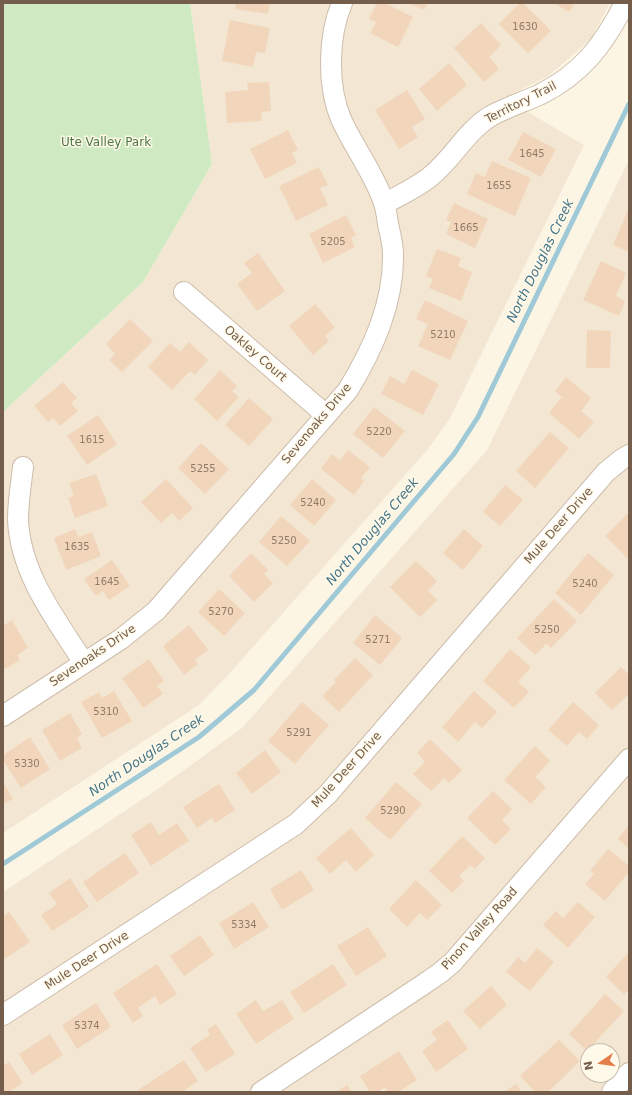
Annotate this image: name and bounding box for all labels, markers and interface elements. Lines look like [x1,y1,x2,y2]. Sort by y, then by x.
house number: 1630 [512,21,538,33]
street label: Territory Trail [483,79,559,127]
park label: Ute Valley Park [61,136,151,150]
house number: 1645 [519,148,545,160]
house number: 1655 [486,180,512,192]
water label: North Douglas Creek [504,197,578,325]
house number: 1665 [453,222,479,234]
house number: 5205 [320,236,346,248]
street label: Oakley Court [221,323,289,385]
house number: 5210 [430,329,456,341]
street label: Sevenoaks Drive [279,381,355,467]
house number: 5220 [366,426,392,438]
house number: 1615 [79,434,105,446]
house number: 5255 [190,463,216,475]
water label: North Douglas Creek [324,475,422,589]
street label: Mule Deer Drive [522,485,596,567]
house number: 5240 [300,497,326,509]
house number: 5250 [271,535,297,547]
house number: 1635 [64,541,90,553]
house number: 1645 [94,576,120,588]
house number: 5240 [572,578,598,590]
house number: 5270 [208,606,234,618]
street label: Sevenoaks Drive [47,622,139,690]
house number: 5250 [534,624,560,636]
house number: 5271 [365,634,391,646]
house number: 5310 [93,706,119,718]
water label: North Douglas Creek [87,712,207,800]
house number: 5291 [286,727,312,739]
street label: Mule Deer Drive [309,729,385,811]
house number: 5330 [14,758,40,770]
house number: 5290 [380,805,406,817]
street label: Pinon Valley Road [439,885,521,973]
house number: 5334 [231,919,257,931]
street label: Mule Deer Drive [42,928,132,994]
house number: 5374 [74,1020,100,1032]
north arrow [580,1043,620,1083]
text: N [581,1060,596,1072]

